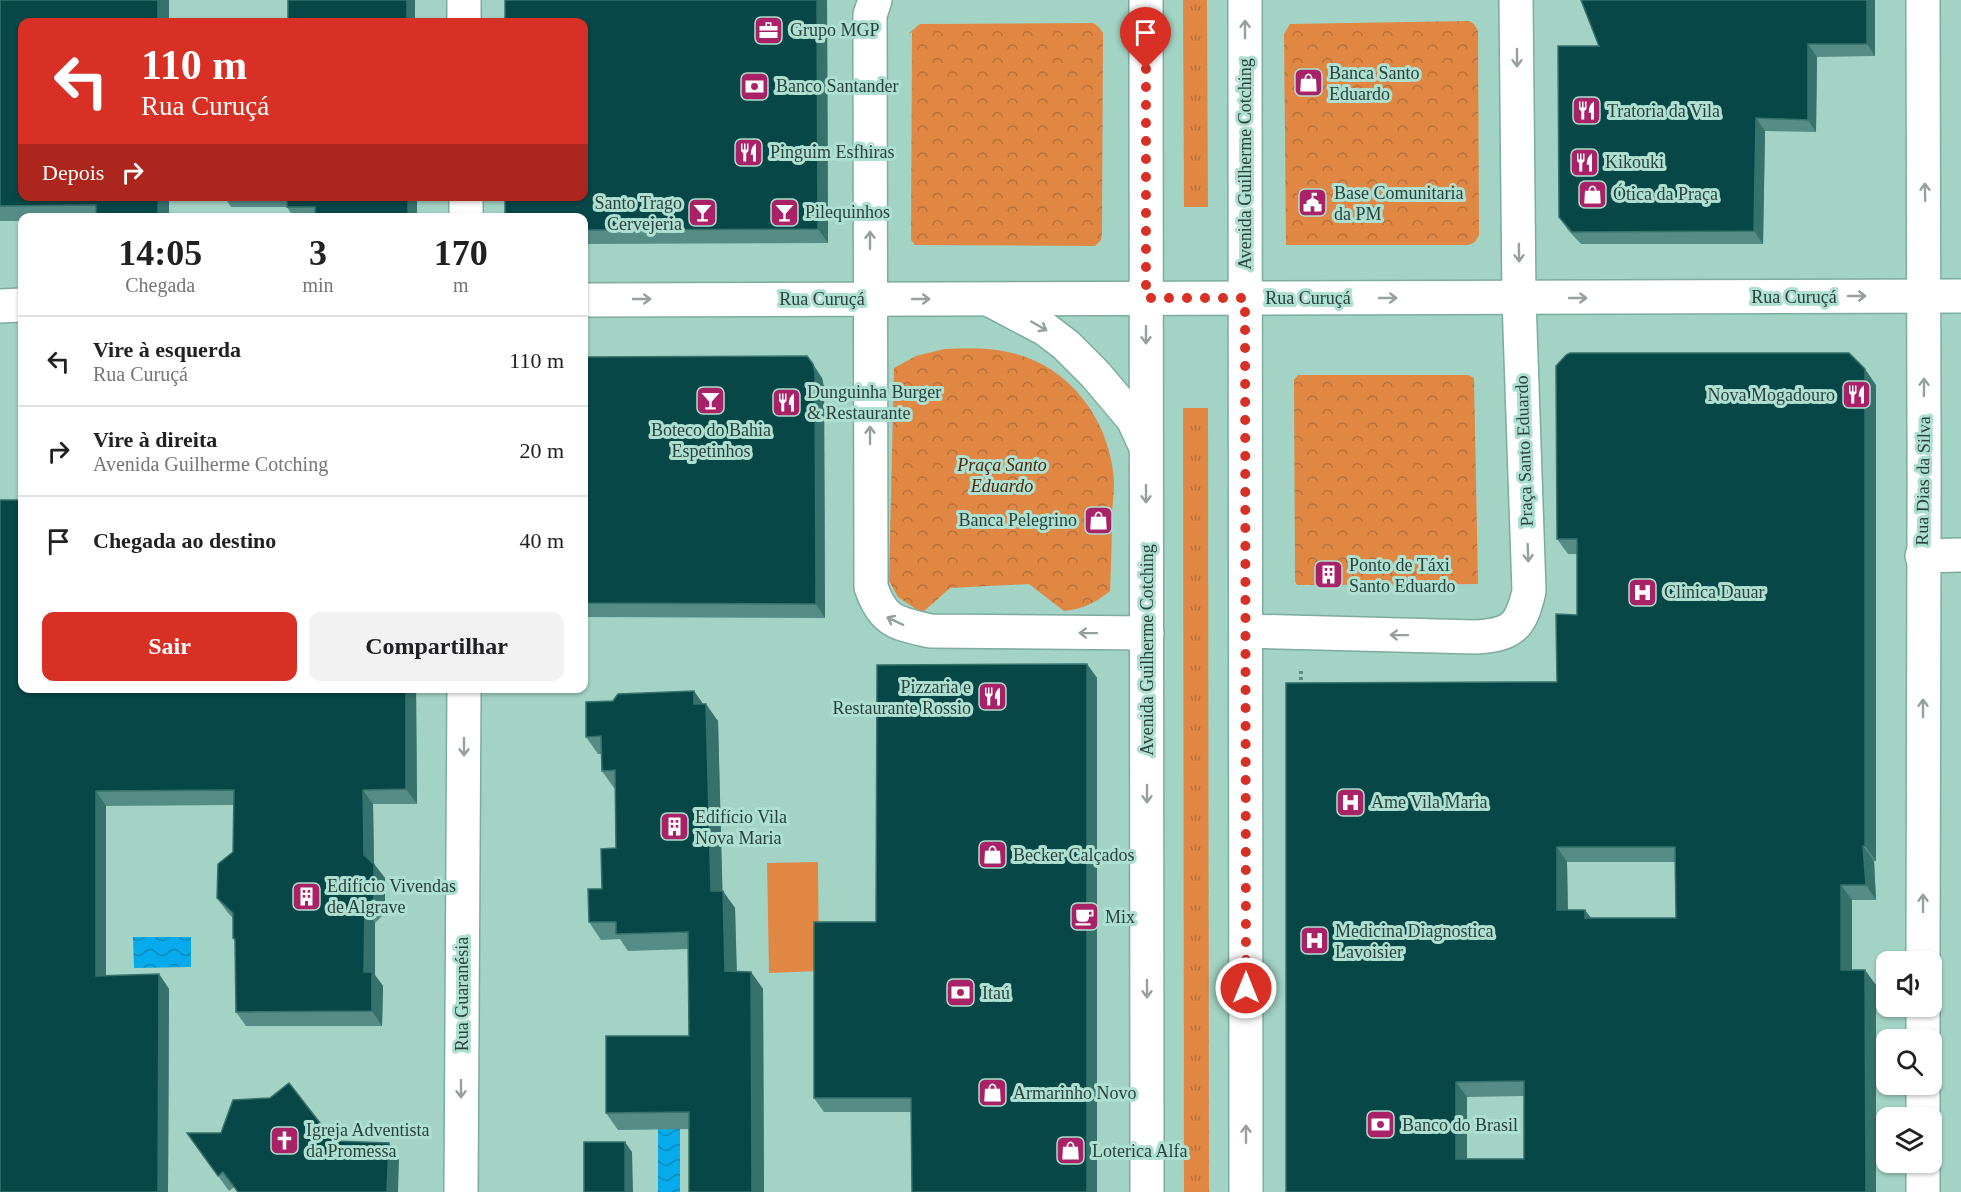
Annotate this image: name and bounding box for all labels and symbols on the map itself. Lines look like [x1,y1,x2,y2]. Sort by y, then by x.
pin [1120,7,1171,69]
office icon: Grupo MGP [753,14,785,46]
place label: Grupo MGP [790,20,880,40]
one-way arrow [1239,20,1251,40]
one-way arrow [1511,48,1523,68]
street label: Avenida Guilherme Cotching [1235,58,1255,270]
place label: Banca Santo Eduardo [1329,63,1419,104]
shop icon: Banca Santo Eduardo [1292,67,1324,99]
bank icon: Banco Santander [739,70,771,102]
place label: Banco Santander [776,76,898,96]
restaurant icon: Tratoria da Vila [1570,95,1602,127]
place label: Tratoria da Vila [1607,101,1720,121]
restaurant icon: Pinguim Esfhiras [733,136,765,168]
place label: Pinguim Esfhiras [770,142,895,162]
restaurant icon: Kikouki [1568,146,1600,178]
place label: Kikouki [1605,152,1664,172]
shop icon: Ótica da Praça [1576,178,1608,210]
place label: Base Comunitaria da PM [1334,183,1463,224]
place label: Ótica da Praça [1613,183,1718,204]
one-way arrow [1919,183,1931,203]
public building icon: Base Comunitaria da PM [1297,187,1329,219]
place label: Santo Trago Cervejeria [594,193,682,234]
bar icon: Pilequinhos [768,196,800,228]
bar icon: Santo Trago Cervejeria [687,197,719,229]
place label: Pilequinhos [805,202,890,222]
one-way arrow [864,231,876,251]
one-way arrow [1513,243,1525,263]
street label: Rua Curuçá [1751,287,1837,307]
street label: Rua Curuçá [1265,288,1351,308]
street label: Rua Curuçá [779,289,865,309]
one-way arrow [1846,290,1866,302]
one-way arrow [1377,292,1397,304]
one-way arrow [1567,292,1587,304]
one-way arrow [631,293,651,305]
one-way arrow [910,293,930,305]
one-way arrow [1030,321,1047,333]
one-way arrow [1140,324,1152,344]
street label: Praça Santo Eduardo [1511,375,1537,527]
one-way arrow [1918,378,1930,398]
restaurant icon: Nova Mogadouro [1840,379,1872,411]
place label: Dunguinha Burger & Restaurante [807,382,941,423]
bar icon: Boteco do Bahia Espetinhos [695,385,727,417]
place label: Nova Mogadouro [1708,385,1835,405]
restaurant icon: Dunguinha Burger & Restaurante [770,386,802,418]
street label: Rua Dias da Silva [1912,416,1934,546]
place label: Boteco do Bahia Espetinhos [651,420,771,461]
one-way arrow [864,426,876,446]
park label: Praça Santo Eduardo [956,455,1047,496]
one-way arrow [1140,483,1152,503]
shop icon: Banca Pelegrino [1082,504,1114,536]
place label: Banca Pelegrino [959,510,1077,530]
one-way arrow [1522,543,1533,563]
street label: Avenida Guilherme Cotching [1137,544,1157,756]
place label: Ponto de Táxi Santo Eduardo [1349,555,1455,596]
building icon: Ponto de Táxi Santo Eduardo [1312,559,1344,591]
hospital icon: Clinica Dauar [1627,576,1659,608]
place label: Clinica Dauar [1664,582,1764,602]
one-way arrow [886,614,904,626]
one-way arrow [1079,627,1099,639]
one-way arrow [1389,630,1409,641]
place label: Pizzaria e Restaurante Rossio [833,677,971,718]
restaurant icon: Pizzaria e Restaurante Rossio [976,681,1008,713]
one-way arrow [1917,699,1929,719]
one-way arrow [458,736,469,756]
one-way arrow [1141,783,1153,803]
hospital icon: Ame Vila Maria [1334,786,1366,818]
place label: Ame Vila Maria [1371,792,1488,812]
place label: Edifício Vila Nova Maria [695,807,787,848]
building icon: Edifício Vila Nova Maria [658,811,690,843]
shop icon: Becker Calçados [976,839,1008,871]
place label: Becker Calçados [1013,845,1134,865]
place label: Edifício Vivendas de Algrave [327,876,456,917]
building icon: Edifício Vivendas de Algrave [290,880,322,912]
one-way arrow [1917,894,1929,914]
cafe icon: Mix [1068,901,1100,933]
place label: Mix [1105,907,1135,927]
place label: Medicina Diagnostica Lavoisier [1335,921,1493,962]
hospital icon: Medicina Diagnostica Lavoisier [1298,925,1330,957]
street label: Rua Guaranésia [452,937,472,1051]
position arrow [1214,956,1278,1020]
bank icon: Itaú [945,977,977,1009]
one-way arrow [1141,978,1153,998]
place label: Itaú [982,983,1010,1003]
shop icon: Armarinho Novo [976,1077,1008,1109]
one-way arrow [455,1078,467,1098]
place label: Armarinho Novo [1013,1083,1136,1103]
bank icon: Banco do Brasil [1365,1109,1397,1141]
place label: Banco do Brasil [1402,1115,1518,1135]
place label: Igreja Adventista da Promessa [306,1120,429,1161]
church icon: Igreja Adventista da Promessa [269,1124,301,1156]
one-way arrow [1240,1124,1252,1144]
shop icon: Loterica Alfa [1055,1135,1087,1167]
place label: Loterica Alfa [1092,1141,1187,1161]

